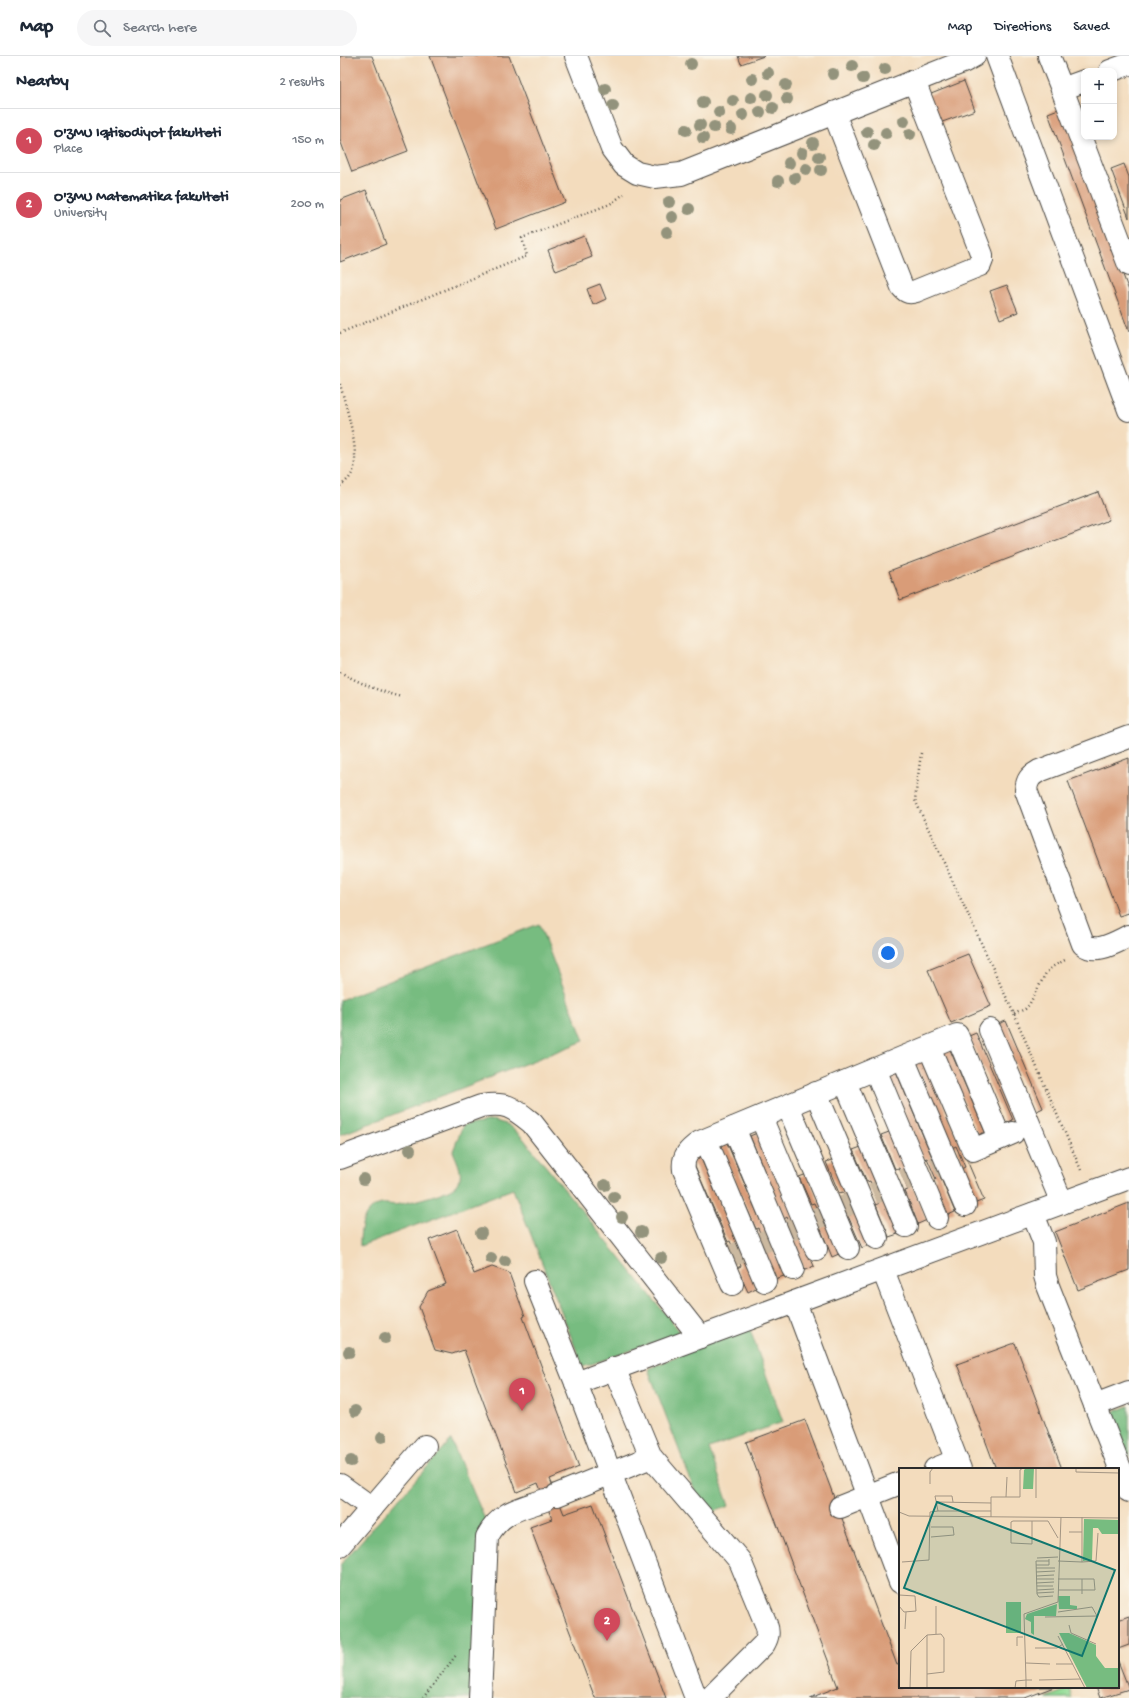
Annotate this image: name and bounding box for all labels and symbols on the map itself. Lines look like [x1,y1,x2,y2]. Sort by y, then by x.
your location [878,943,898,963]
pin: 1 [509,1378,535,1411]
inset map [899,1468,1119,1688]
pin: 2 [594,1608,620,1641]

